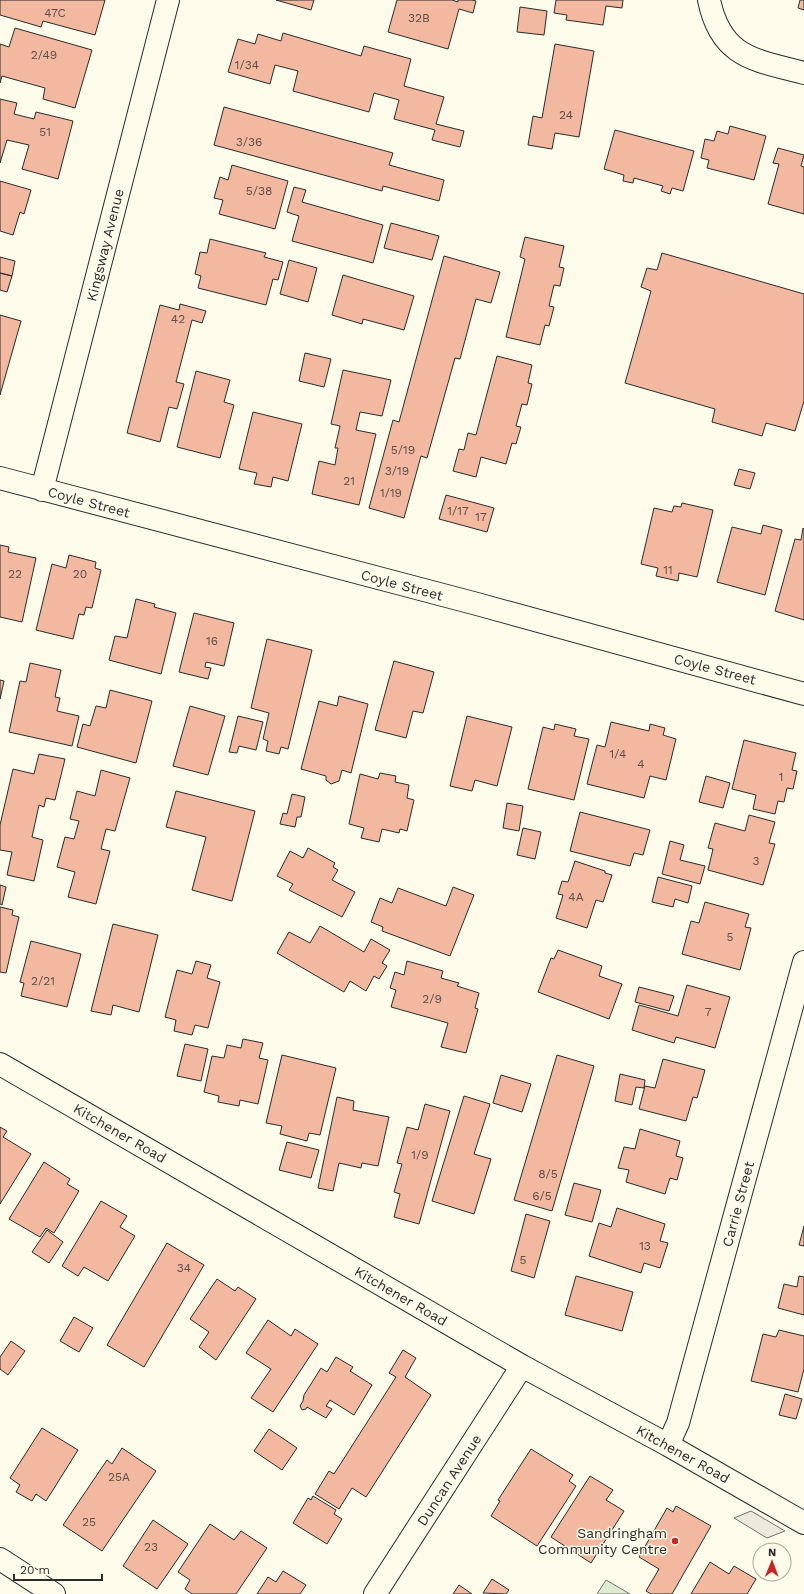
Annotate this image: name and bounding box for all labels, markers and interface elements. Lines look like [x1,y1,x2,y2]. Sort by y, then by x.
house number: 47C [44,6,66,20]
house number: 32B [408,11,430,25]
house number: 2/49 [31,48,57,62]
house number: 1/34 [235,58,259,72]
house number: 24 [559,108,573,122]
house number: 51 [39,125,51,139]
house number: 3/36 [236,135,262,149]
house number: 5/38 [246,184,272,198]
street label: Kingsway Avenue [83,187,127,303]
house number: 42 [171,312,185,326]
house number: 5/19 [391,443,415,457]
house number: 3/19 [385,464,409,478]
house number: 21 [343,474,355,488]
street label: Coyle Street [46,483,132,521]
house number: 1/19 [380,486,402,500]
house number: 1/17 [447,504,469,518]
house number: 17 [475,510,487,524]
house number: 11 [663,563,673,577]
street label: Coyle Street [359,566,445,604]
house number: 22 [8,567,22,581]
house number: 20 [73,567,87,581]
house number: 16 [206,634,218,648]
street label: Coyle Street [672,650,758,688]
house number: 1/4 [610,747,626,761]
house number: 4 [637,757,645,771]
house number: 1 [779,770,783,784]
house number: 3 [753,854,760,868]
house number: 4A [568,890,584,904]
house number: 5 [727,930,734,944]
house number: 2/21 [31,974,55,988]
house number: 2/9 [422,992,442,1006]
house number: 7 [705,1005,712,1019]
street label: Kitchener Road [71,1100,169,1166]
house number: 1/9 [411,1148,429,1162]
street label: Carrie Street [719,1159,757,1248]
house number: 8/5 [538,1167,558,1181]
house number: 6/5 [532,1189,552,1203]
house number: 13 [639,1239,651,1253]
house number: 5 [520,1253,527,1267]
house number: 34 [177,1261,191,1275]
street label: Kitchener Road [352,1263,450,1329]
street label: Kitchener Road [633,1422,733,1486]
street label: Duncan Avenue [414,1431,484,1529]
house number: 25A [108,1470,130,1484]
house number: 25 [82,1515,96,1529]
place label: Sandringham Community Centre [538,1525,667,1557]
marker: Sandringham Community Centre [670,1536,680,1546]
house number: 23 [144,1540,158,1554]
north arrow [752,1542,792,1582]
text: N [768,1546,776,1559]
scale bar [14,1556,102,1582]
text: 20 m [20,1563,50,1577]

